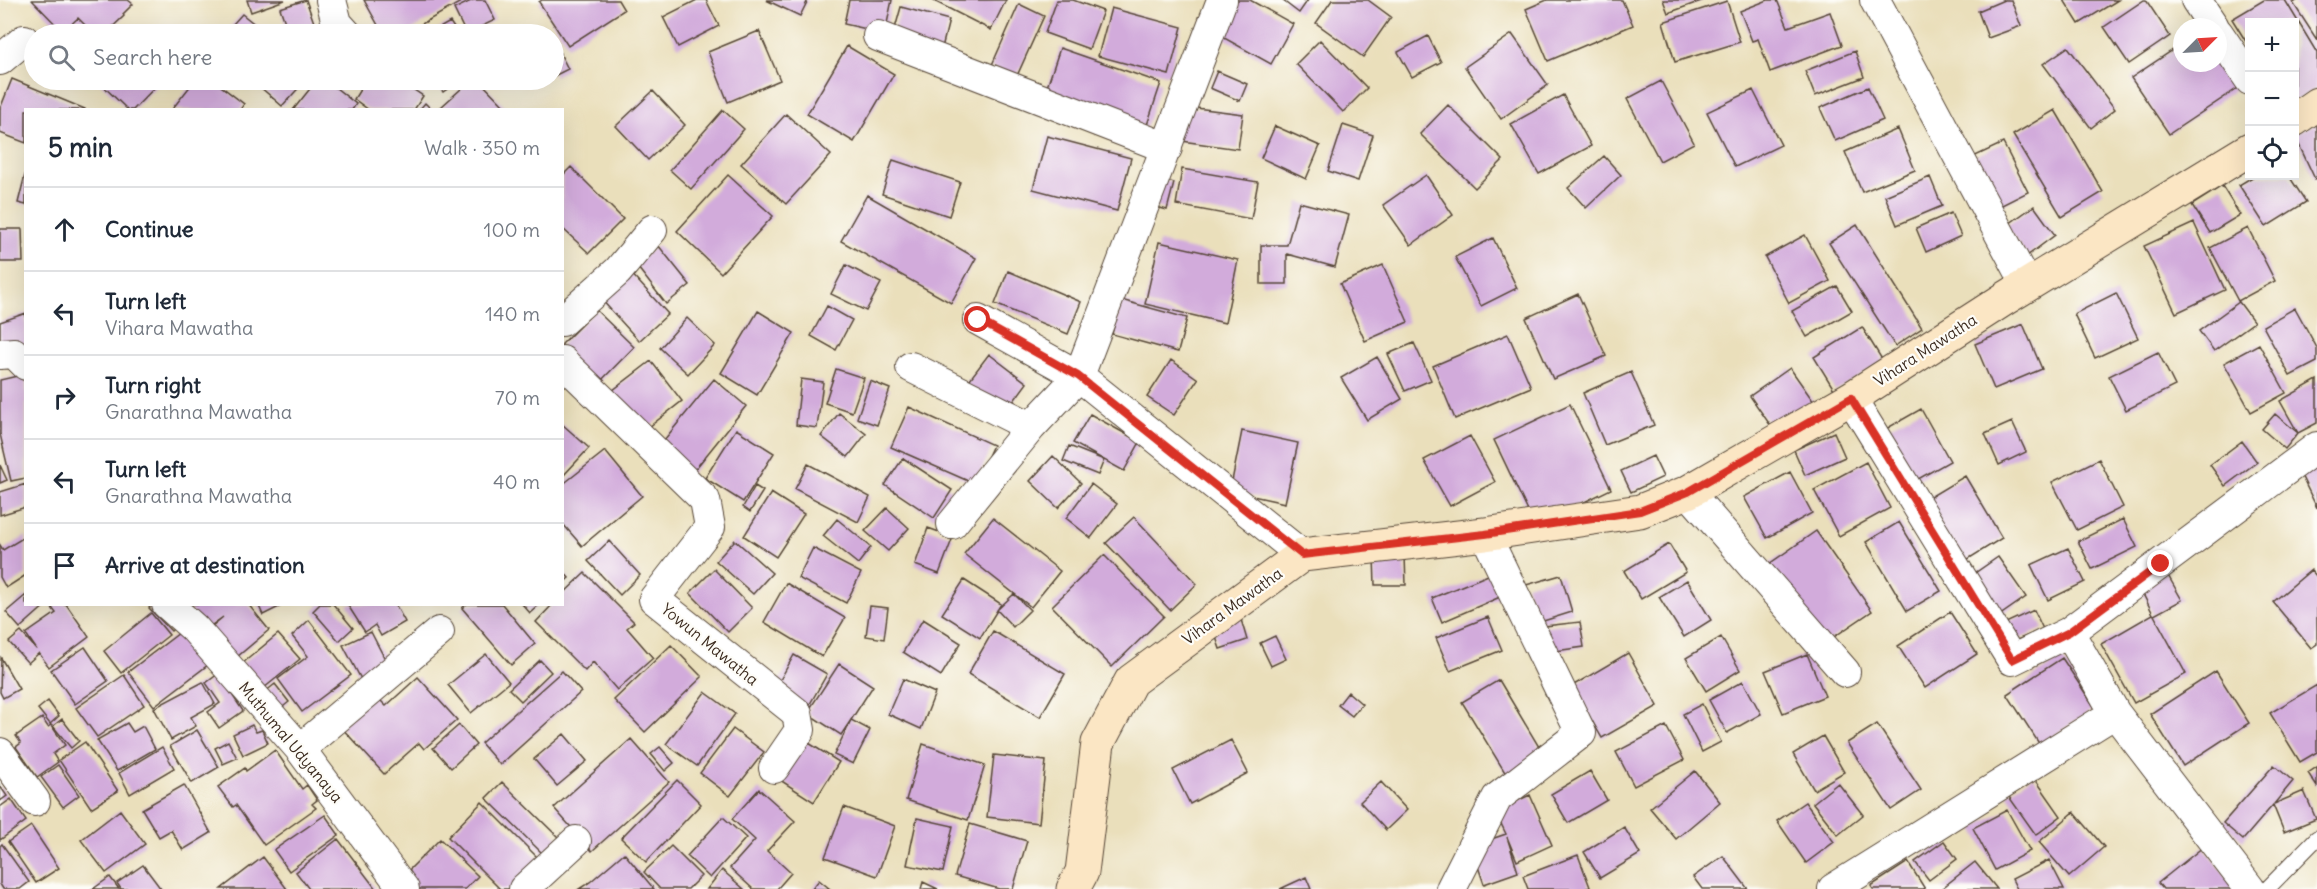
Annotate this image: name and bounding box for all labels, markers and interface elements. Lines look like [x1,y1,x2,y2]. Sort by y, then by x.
north arrow [2173,18,2227,72]
map controls [2245,18,2299,180]
button: + [2245,18,2299,72]
search box [24,24,564,90]
icon: search [45,41,78,74]
text: Search here [93,43,212,71]
button: − [2245,72,2299,126]
button: locate [2245,126,2299,180]
text: 5 min [48,131,113,164]
text: Walk · 350 m [424,135,540,160]
icon: ahead [48,213,81,246]
text: Continue [105,215,194,243]
text: 100 m [483,217,540,242]
text: Turn left [105,287,186,315]
icon: left [48,297,81,330]
text: 140 m [485,301,540,326]
route start [964,306,990,332]
street label: Vihara Mawatha [1870,309,1980,391]
text: Vihara Mawatha [105,315,253,340]
text: Turn right [105,371,201,399]
icon: right [48,381,81,414]
text: 70 m [495,385,540,410]
text: Gnarathna Mawatha [105,399,292,424]
text: Turn left [105,455,186,483]
icon: left [48,465,81,498]
text: 40 m [493,469,540,494]
text: Gnarathna Mawatha [105,483,292,508]
icon: arrive [48,549,81,582]
route end [2147,550,2173,576]
text: Arrive at destination [105,551,305,579]
street label: Vihara Mawatha [1178,563,1286,649]
street label: Yowun Mawatha [657,599,763,689]
street label: Muthumal Udyanaya [235,677,347,807]

